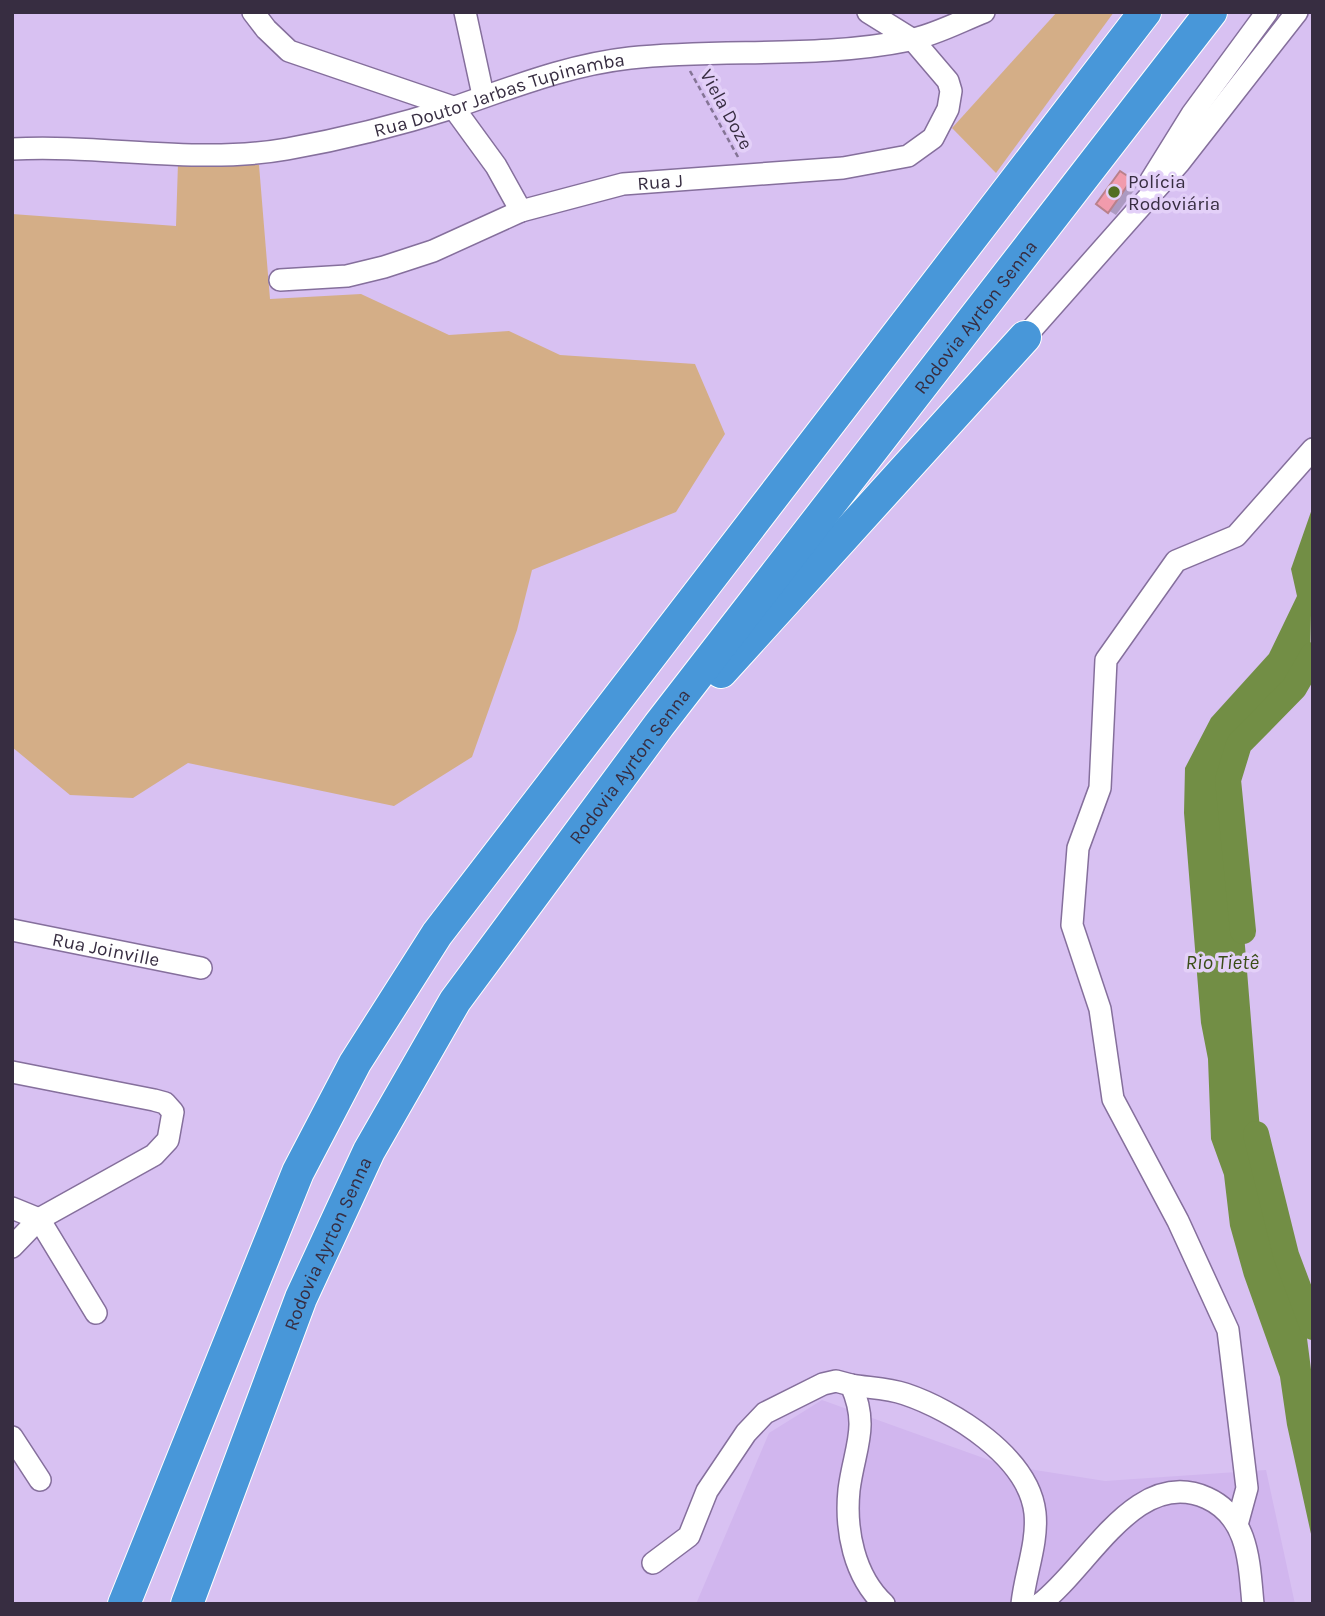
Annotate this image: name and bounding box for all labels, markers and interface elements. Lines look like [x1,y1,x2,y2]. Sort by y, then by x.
street label: Rua Doutor Jarbas Tupinamba [372,49,626,142]
street label: Viela Doze [695,66,757,153]
street label: Rua J [636,170,684,195]
place label: Polícia Rodoviária [1128,171,1220,215]
marker: Polícia Rodoviária [1106,184,1122,200]
street label: Rodovia Ayrton Senna [910,236,1042,398]
street label: Rodovia Ayrton Senna [565,684,695,849]
street label: Rua Joinville [50,928,162,971]
water label: Rio Tietê [1185,950,1259,974]
street label: Rodovia Ayrton Senna [280,1154,377,1334]

